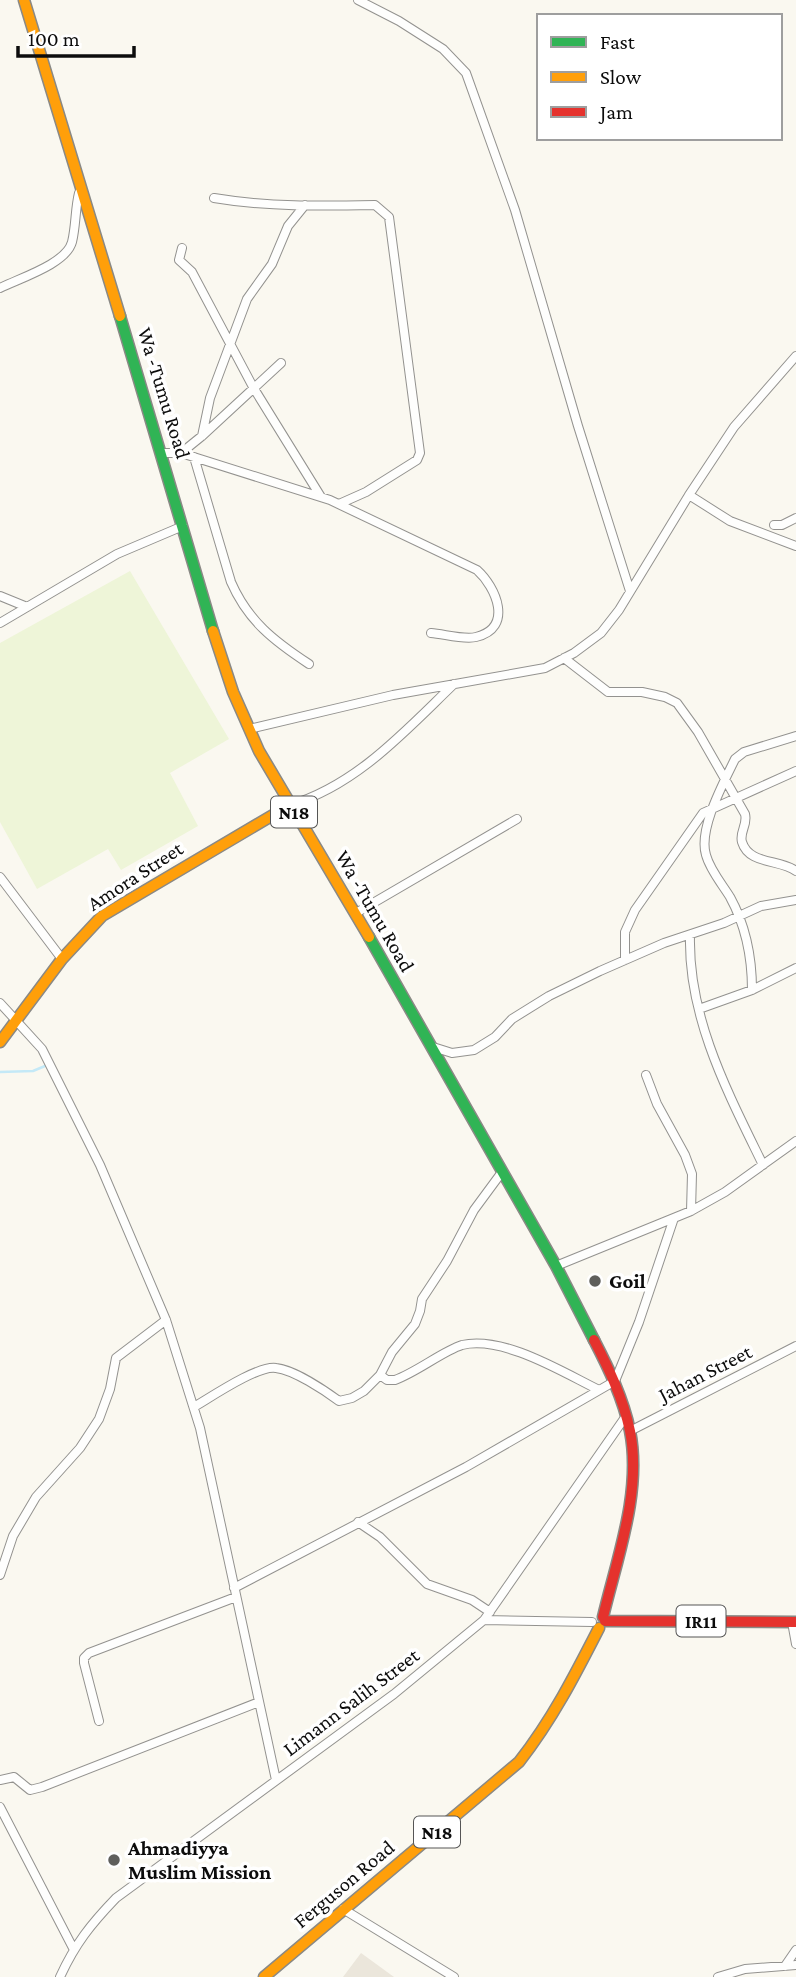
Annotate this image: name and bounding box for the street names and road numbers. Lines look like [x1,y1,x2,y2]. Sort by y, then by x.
street label: Wa -Tumu Road [133,324,195,462]
road number: N18 [271,796,317,828]
street label: Amora Street [83,836,188,916]
street label: Wa -Tumu Road [331,846,419,976]
street label: Jahan Street [653,1339,757,1408]
road number: IR11 [676,1606,726,1637]
street label: Limann Salih Street [278,1642,425,1761]
road number: N18 [414,1816,460,1848]
street label: Ferguson Road [289,1835,399,1933]

